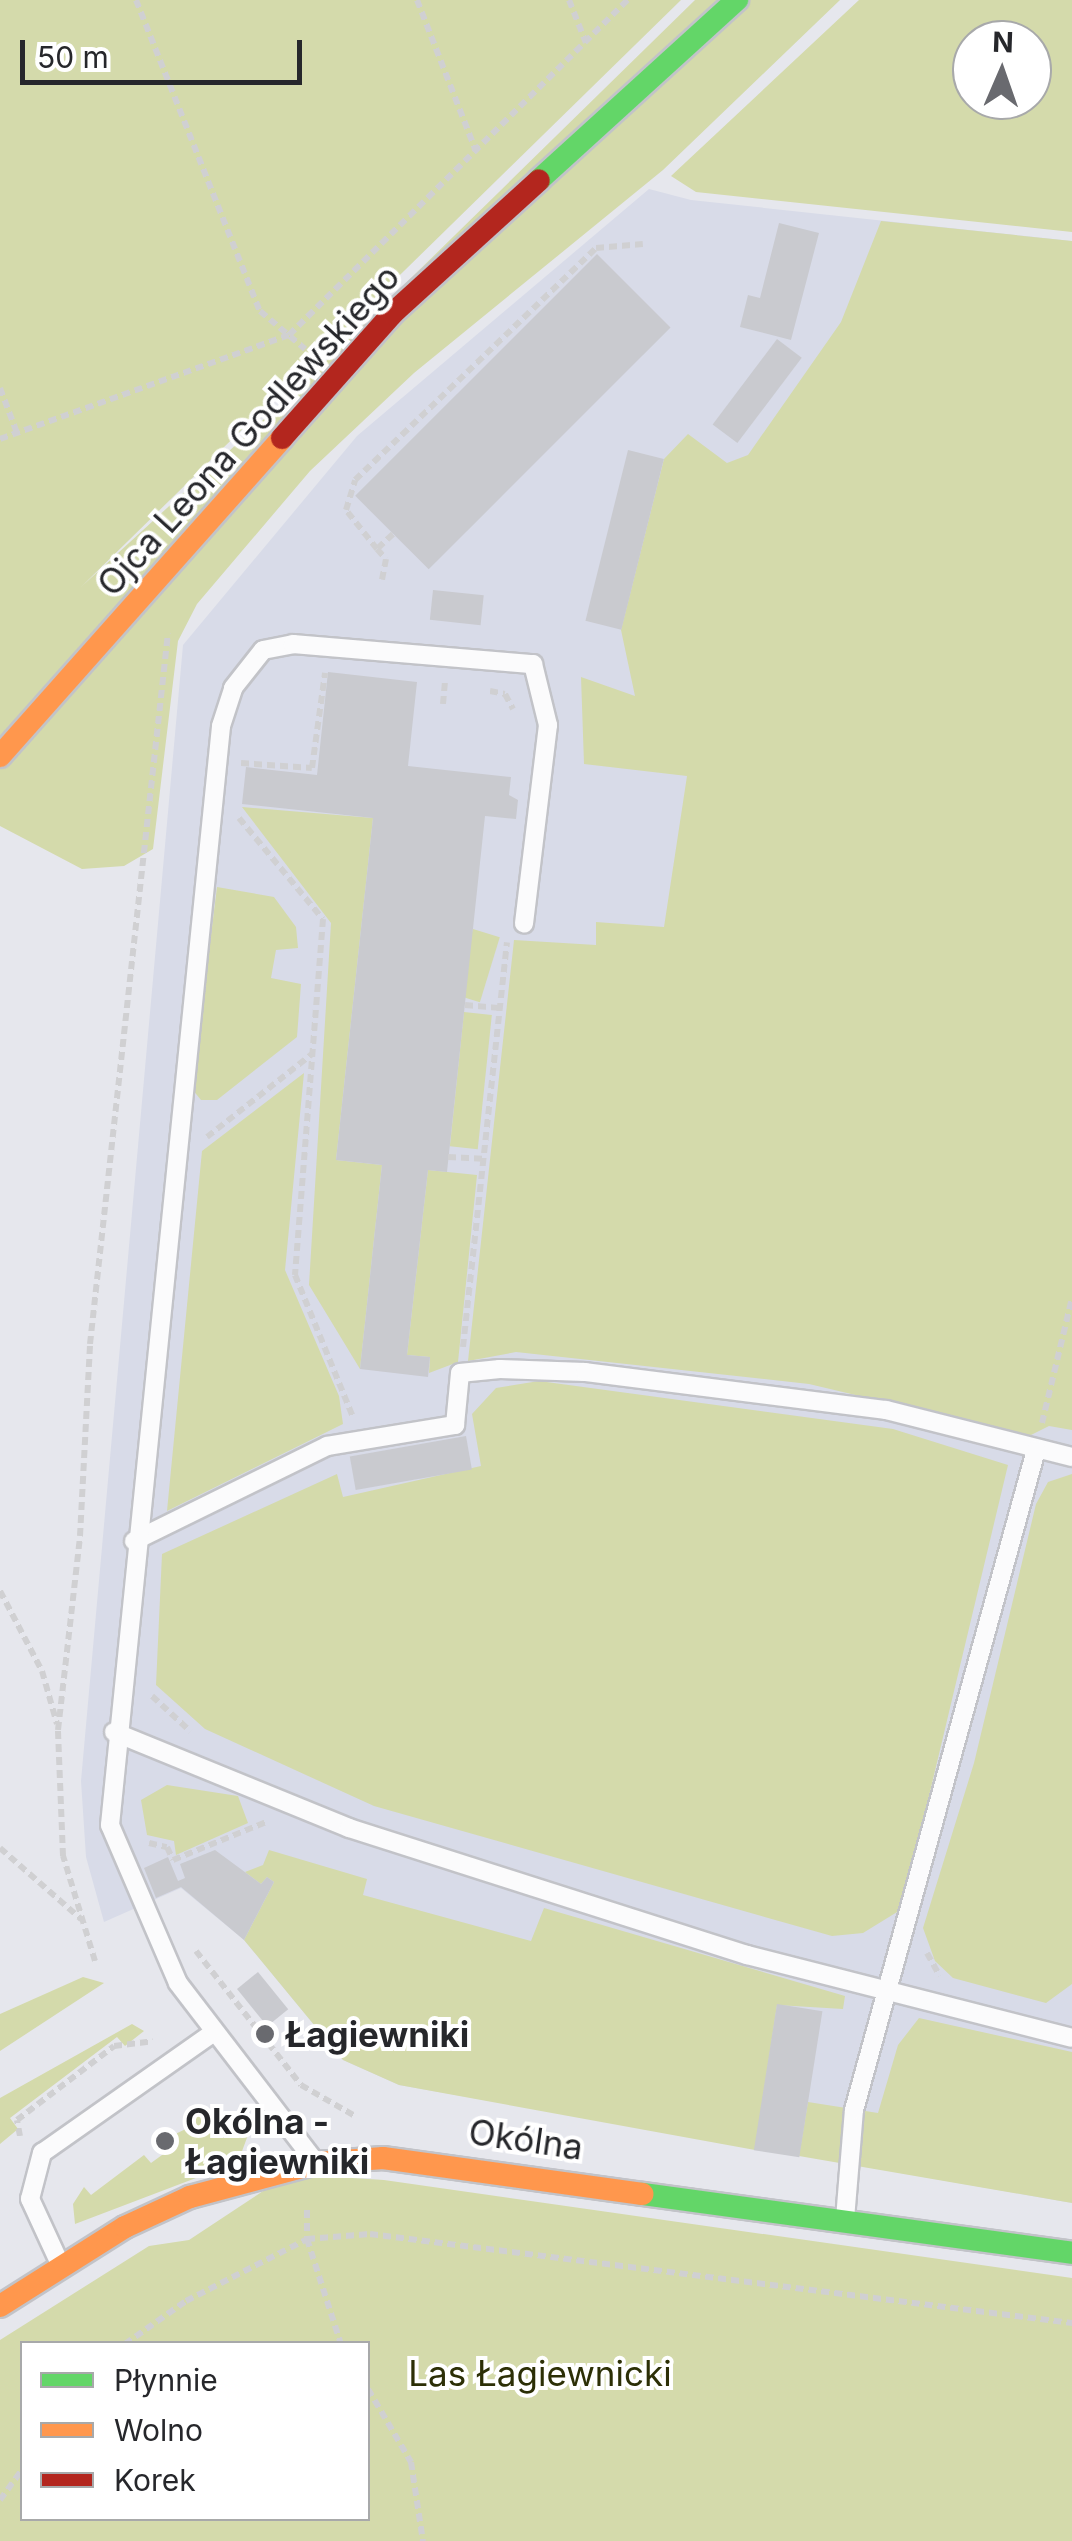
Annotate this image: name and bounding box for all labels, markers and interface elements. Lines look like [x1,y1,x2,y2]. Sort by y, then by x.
scale bar [25,20,308,82]
north arrow [952,20,1052,120]
text: N [992,25,1014,59]
text: 50 m [37,39,109,75]
street label: Ojca Leona Godlewskiego [88,256,408,604]
place label: Łagiewniki [285,2013,469,2055]
marker: Łagiewniki [254,2023,276,2045]
place label: Okólna - Łagiewniki [185,2100,369,2182]
street label: Okólna [466,2110,586,2168]
marker: Okólna - Łagiewniki [154,2130,176,2152]
legend [20,2341,370,2521]
park label: Las Łagiewnicki [408,2352,672,2394]
text: Płynnie [114,2362,218,2398]
text: Wolno [114,2412,203,2448]
text: Korek [114,2462,196,2498]

